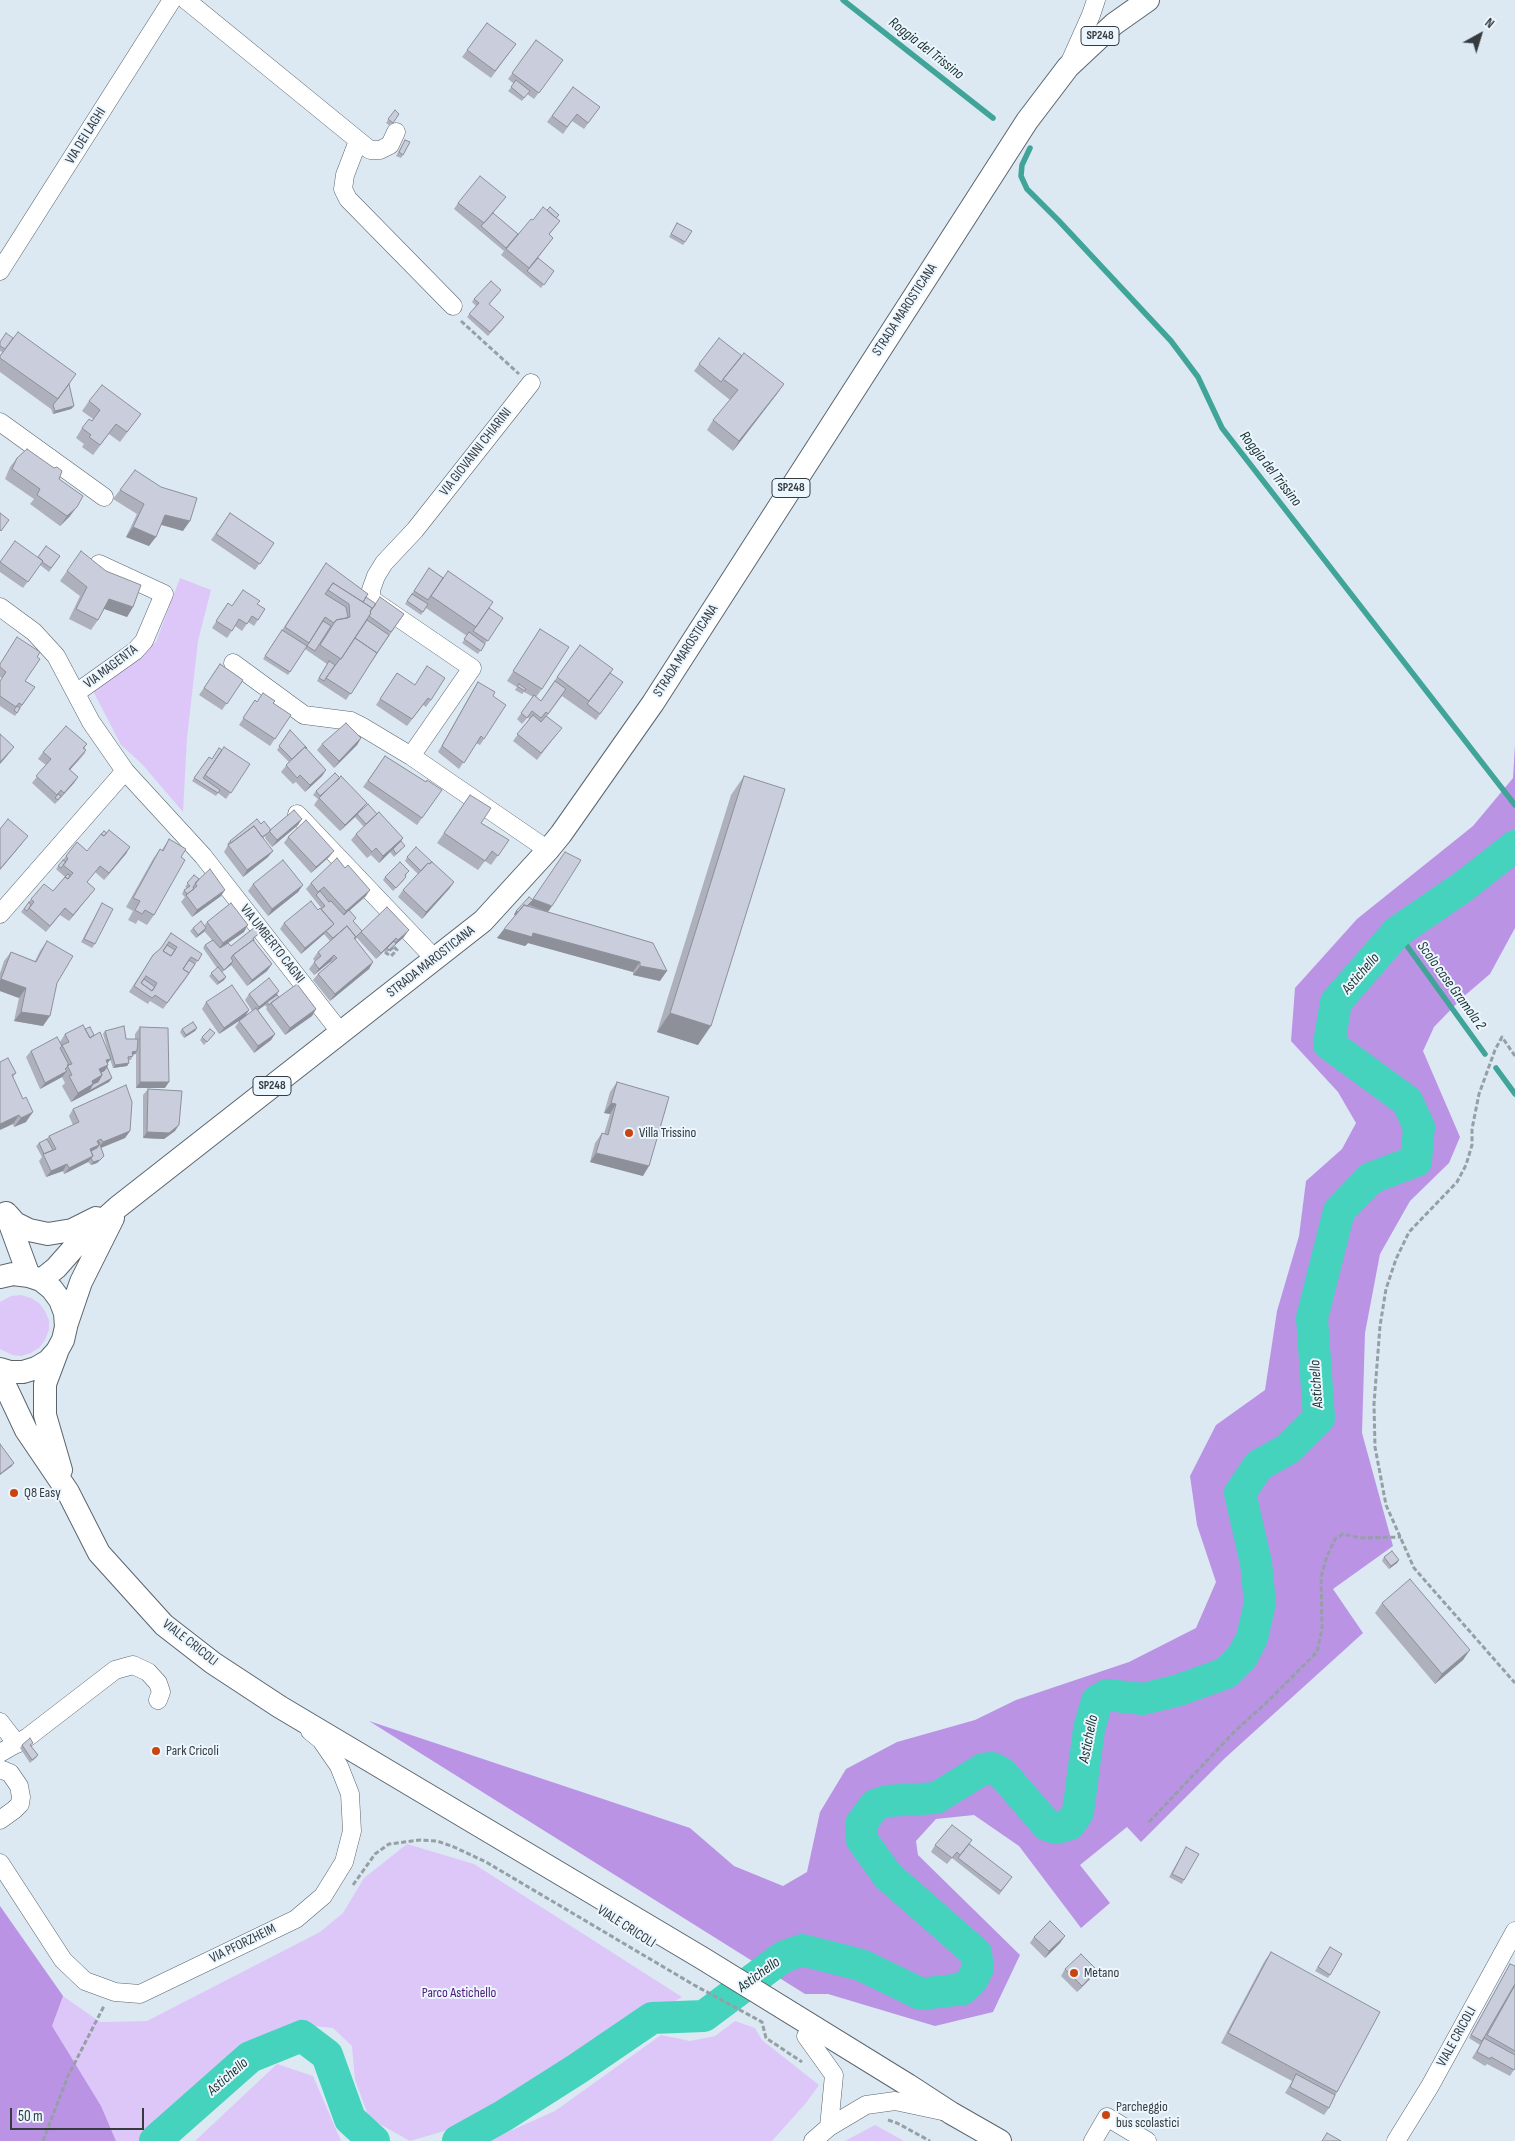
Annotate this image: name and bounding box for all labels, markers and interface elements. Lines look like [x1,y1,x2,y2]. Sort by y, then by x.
north arrow [1455,10,1505,60]
water label: Roggia del Trissino [885,14,967,84]
text: N [1481,14,1498,32]
road number: SP248 [1081,27,1119,46]
street label: VIA DEI LAGHI [62,105,110,167]
street label: STRADA MAROSTICANA [869,261,941,359]
street label: VIA GIOVANNI CHIARINI [436,405,516,499]
water label: Roggia del Trissino [1235,428,1305,510]
road number: SP248 [772,478,810,498]
street label: STRADA MAROSTICANA [650,602,722,700]
street label: VIA MAGENTA [81,641,141,693]
street label: VIA UMBERTO CAGNI [236,901,308,987]
street label: STRADA MAROSTICANA [384,923,478,1001]
water label: Scolo case Gramola 2 [1413,938,1489,1034]
water label: Astichello [1338,950,1384,998]
road number: SP248 [253,1076,291,1096]
place label: Villa Trissino [639,1125,696,1141]
marker: Villa Trissino [623,1127,635,1139]
water label: Astichello [1306,1359,1328,1409]
place label: Q8 Easy [24,1485,61,1501]
marker: Q8 Easy [8,1487,20,1499]
street label: VIALE CRICOLI [159,1616,221,1670]
water label: Astichello [1076,1714,1102,1764]
place label: Park Cricoli [166,1743,219,1759]
marker: Park Cricoli [150,1745,162,1757]
street label: VIALE CRICOLI [594,1902,658,1952]
street label: VIA PFORZHEIM [207,1921,279,1967]
water label: Astichello [734,1954,784,1996]
place label: Metano [1084,1965,1119,1981]
marker: Metano [1068,1967,1080,1979]
park label: Parco Astichello [422,1985,496,2001]
street label: VIALE CRICOLI [1434,2004,1480,2070]
water label: Astichello [204,2054,252,2100]
scale bar [12,2098,146,2130]
place label: Parcheggio bus scolastici [1116,2099,1179,2132]
text: 50 m [18,2107,43,2126]
marker: Parcheggio bus scolastici [1100,2109,1112,2121]

